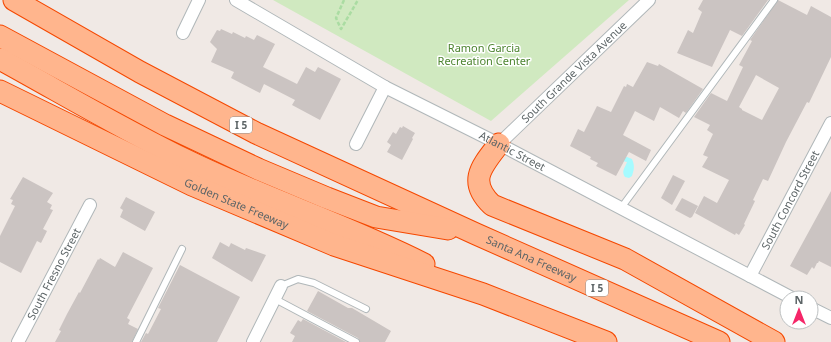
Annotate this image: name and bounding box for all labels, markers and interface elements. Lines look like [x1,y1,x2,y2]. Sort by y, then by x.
street label: South Grande Vista Avenue [518,17,630,126]
park label: Ramon Garcia Recreation Center [438,40,531,68]
road number: I 5 [230,117,252,133]
street label: Atlantic Street [477,127,548,174]
street label: South Concord Street [757,147,822,252]
street label: Golden State Freeway [182,174,292,232]
street label: South Fresno Street [23,225,84,322]
street label: Santa Ana Freeway [484,232,580,285]
road number: I 5 [586,280,608,296]
north arrow [779,290,819,330]
text: N [795,292,803,307]

